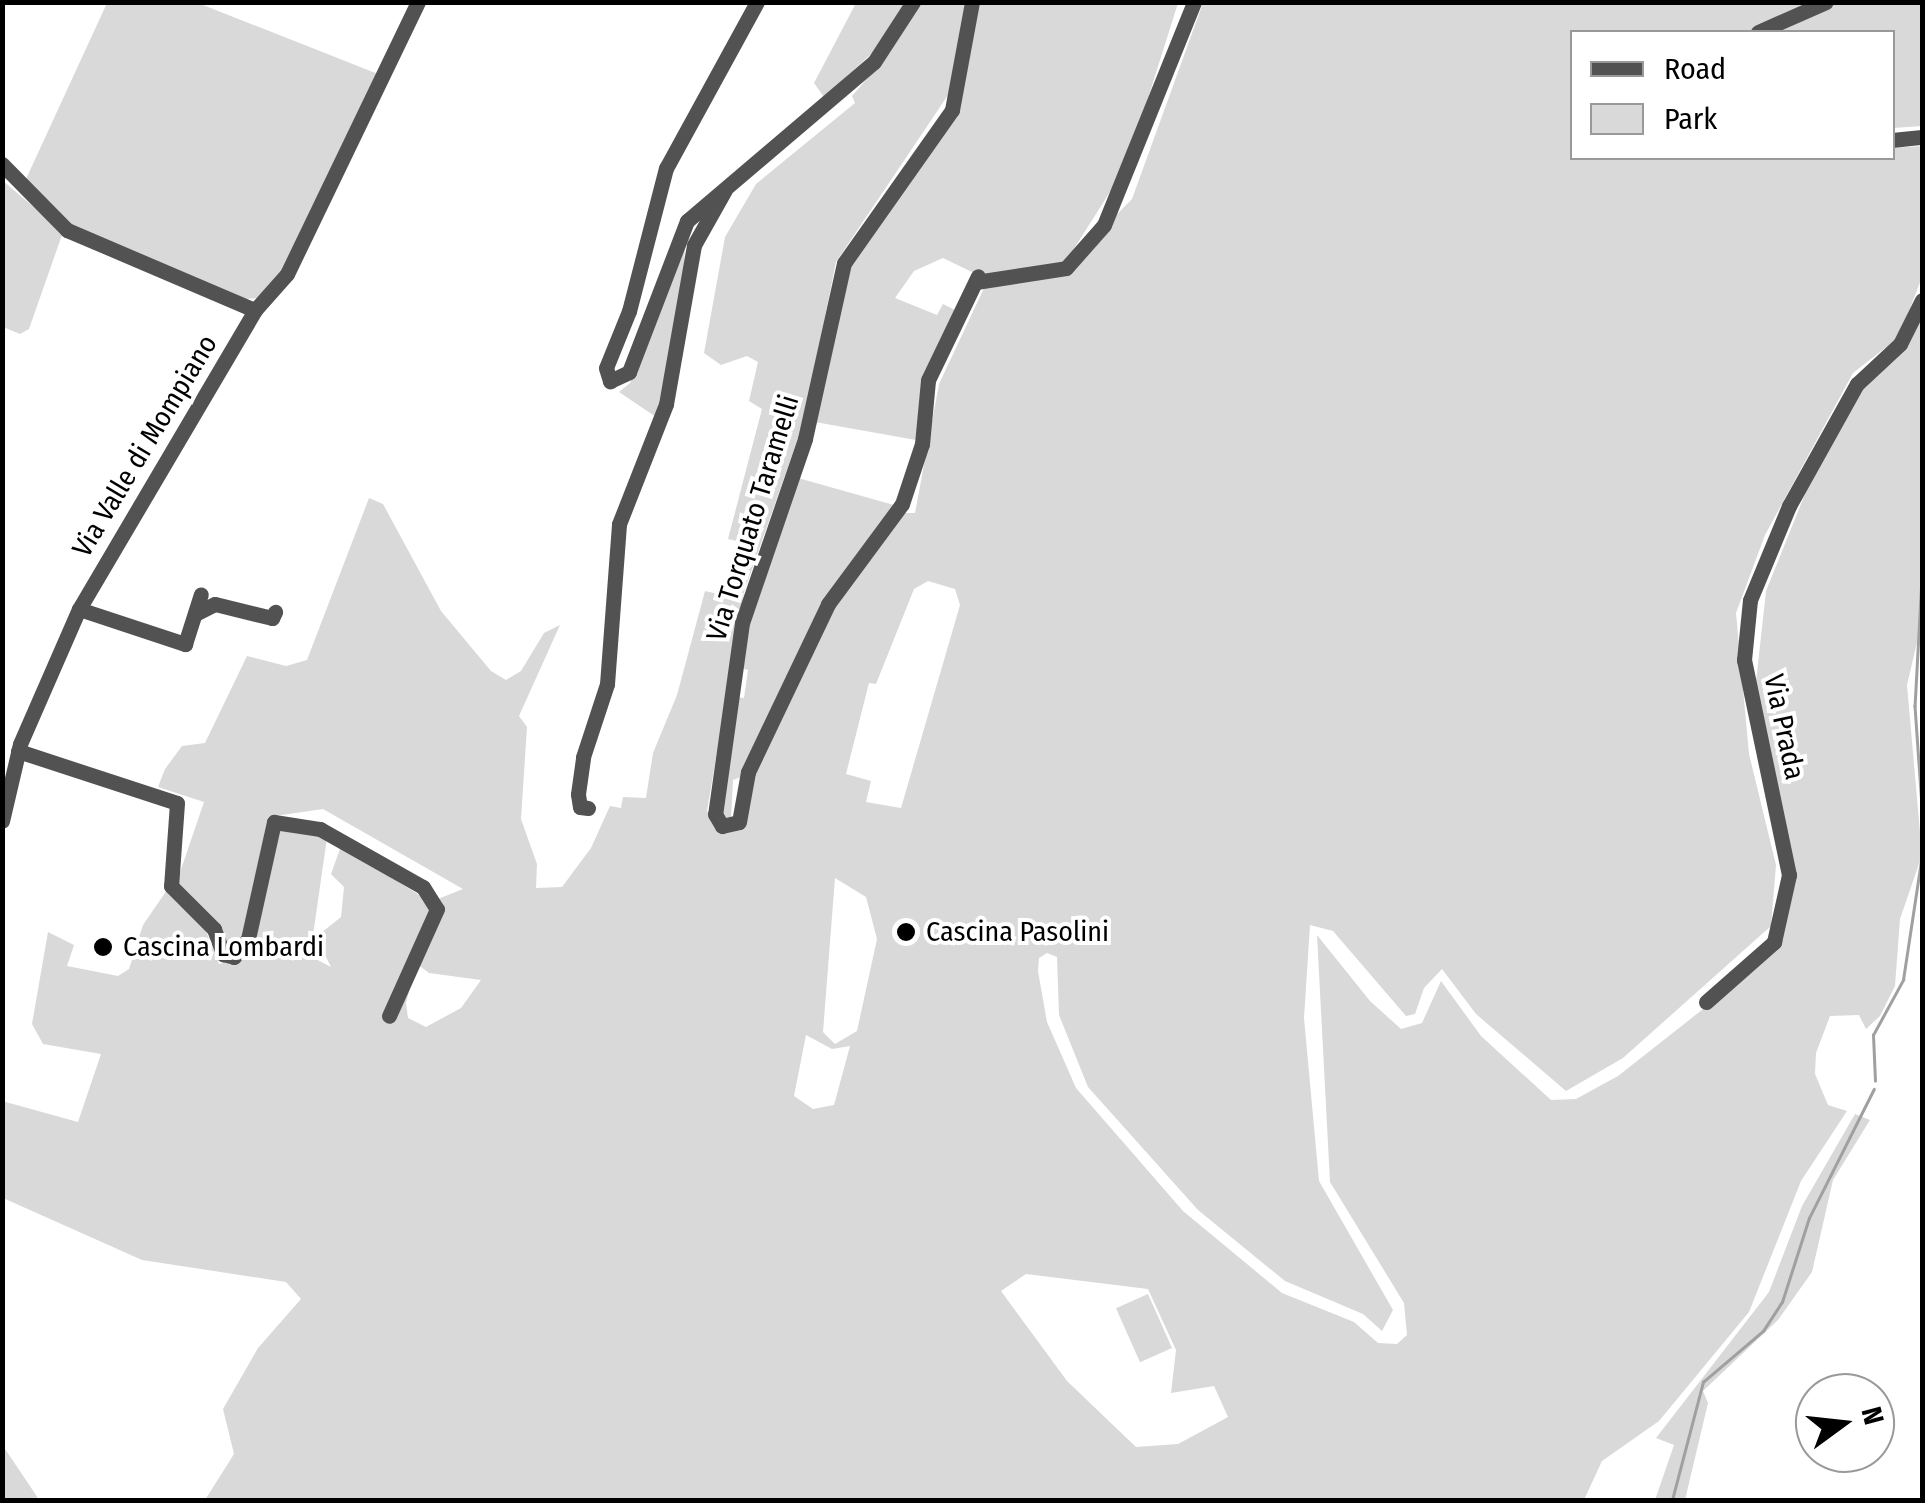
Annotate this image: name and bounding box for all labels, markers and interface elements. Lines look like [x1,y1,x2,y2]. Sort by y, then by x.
legend [1570,30,1895,160]
text: Road [1664,51,1726,87]
text: Park [1664,101,1717,137]
street label: Via Valle di Mompiano [65,329,225,563]
street label: Via Torquato Taramelli [700,391,806,645]
street label: Via Prada [1756,671,1812,783]
place label: Cascina Pasolini [926,915,1109,949]
marker: Cascina Pasolini [895,921,917,943]
place label: Cascina Lombardi [123,930,324,964]
marker: Cascina Lombardi [92,936,114,958]
north arrow [1795,1373,1895,1473]
text: N [1854,1403,1891,1428]

